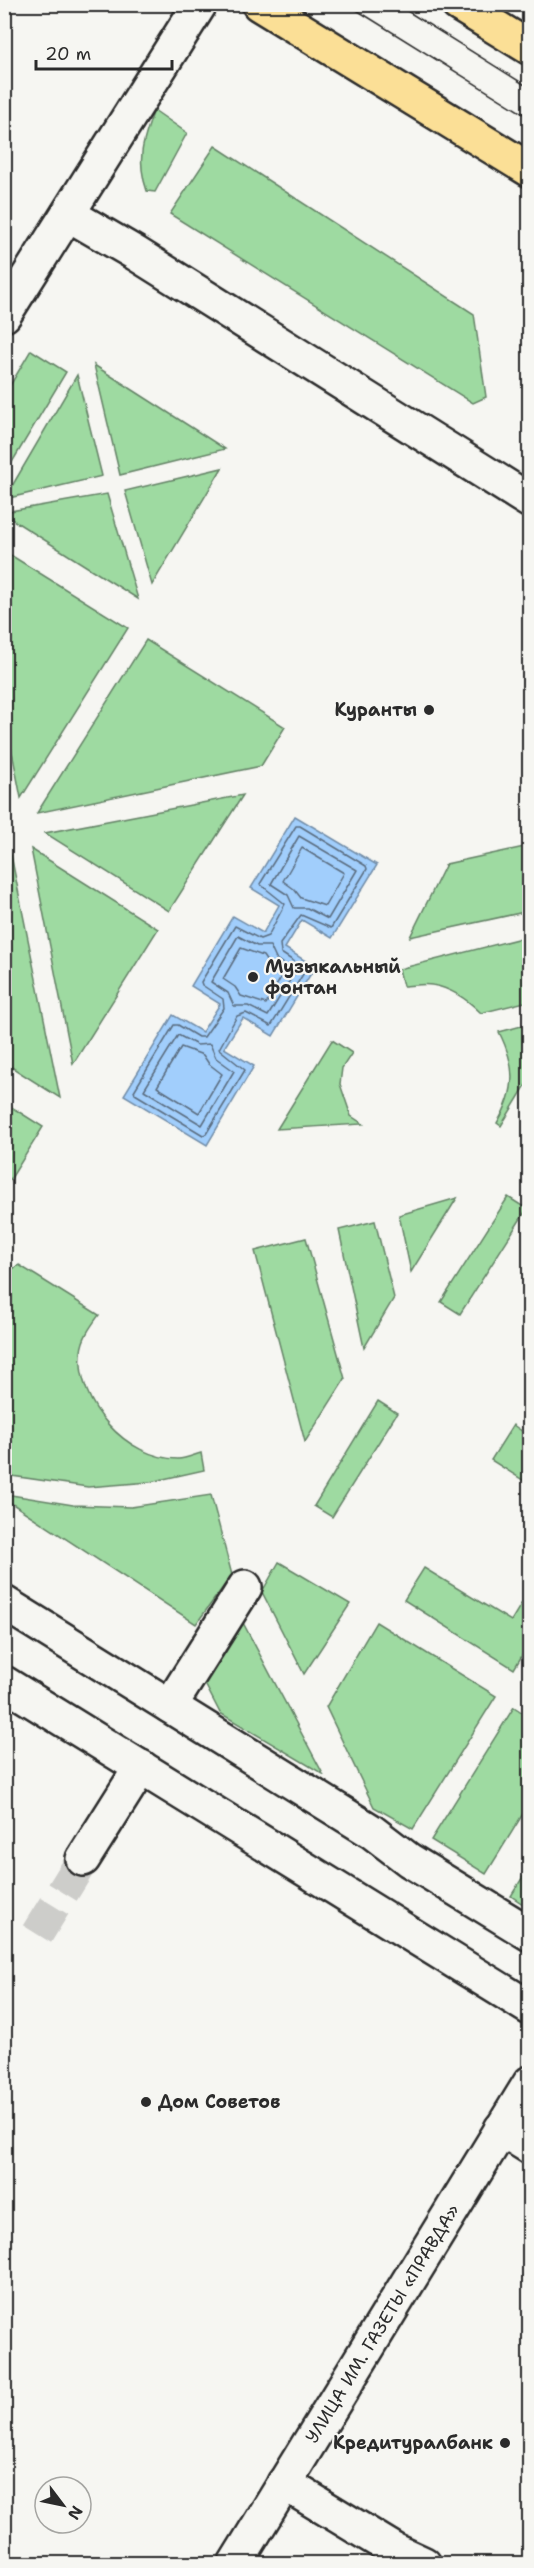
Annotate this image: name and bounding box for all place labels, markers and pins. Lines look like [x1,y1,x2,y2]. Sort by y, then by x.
place label: Куранты [334,698,417,722]
marker: Куранты [422,703,436,717]
place label: Музыкальный фонтан [265,955,401,1000]
marker: Музыкальный фонтан [246,970,260,984]
place label: Дом Советов [158,2090,280,2114]
marker: Дом Советов [139,2095,153,2109]
place label: Кредитуралбанк [333,2431,493,2455]
marker: Кредитуралбанк [498,2436,512,2450]

